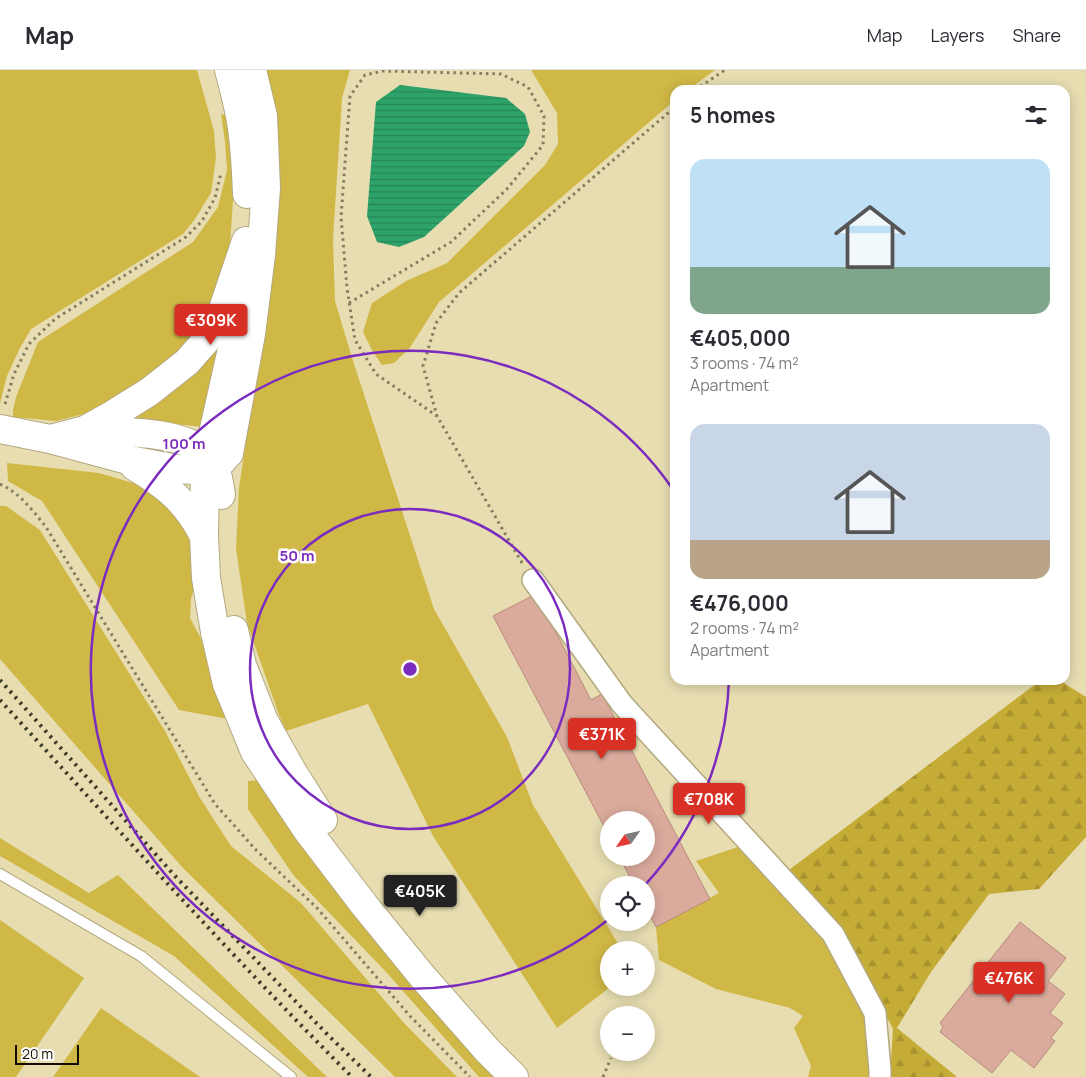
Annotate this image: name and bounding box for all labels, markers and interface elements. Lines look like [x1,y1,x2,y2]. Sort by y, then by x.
text: Map [25,18,74,51]
text: Map [867,23,902,47]
text: Layers [930,23,984,47]
text: Share [1012,23,1061,47]
text: 5 homes [690,101,775,129]
icon: filters [1022,101,1050,129]
icon: home [825,192,915,282]
pin: €309K [176,304,246,346]
text: €309K [185,309,237,331]
text: €405,000 [690,324,791,352]
text: 3 rooms · 74 m² [690,352,799,374]
text: Apartment [690,374,769,396]
text: 100 m [163,433,205,454]
icon: home [825,457,915,547]
text: 50 m [279,545,315,566]
text: €476,000 [690,589,789,617]
text: 2 rooms · 74 m² [690,617,799,639]
text: Apartment [690,639,769,661]
centre of rings [401,660,419,678]
pin: €371K [567,718,637,760]
text: €371K [579,723,625,745]
pin: €708K [674,782,744,825]
text: €708K [684,788,734,810]
north arrow [600,811,655,866]
map controls [600,811,655,1061]
pin: €405K [385,874,455,917]
button: locate [600,876,655,931]
text: €405K [395,880,445,902]
button: + [600,941,655,996]
pin: €476K [974,962,1044,1004]
text: €476K [984,967,1034,989]
button: − [600,1006,655,1061]
scale bar [15,1042,79,1065]
text: 20 m [22,1044,53,1063]

